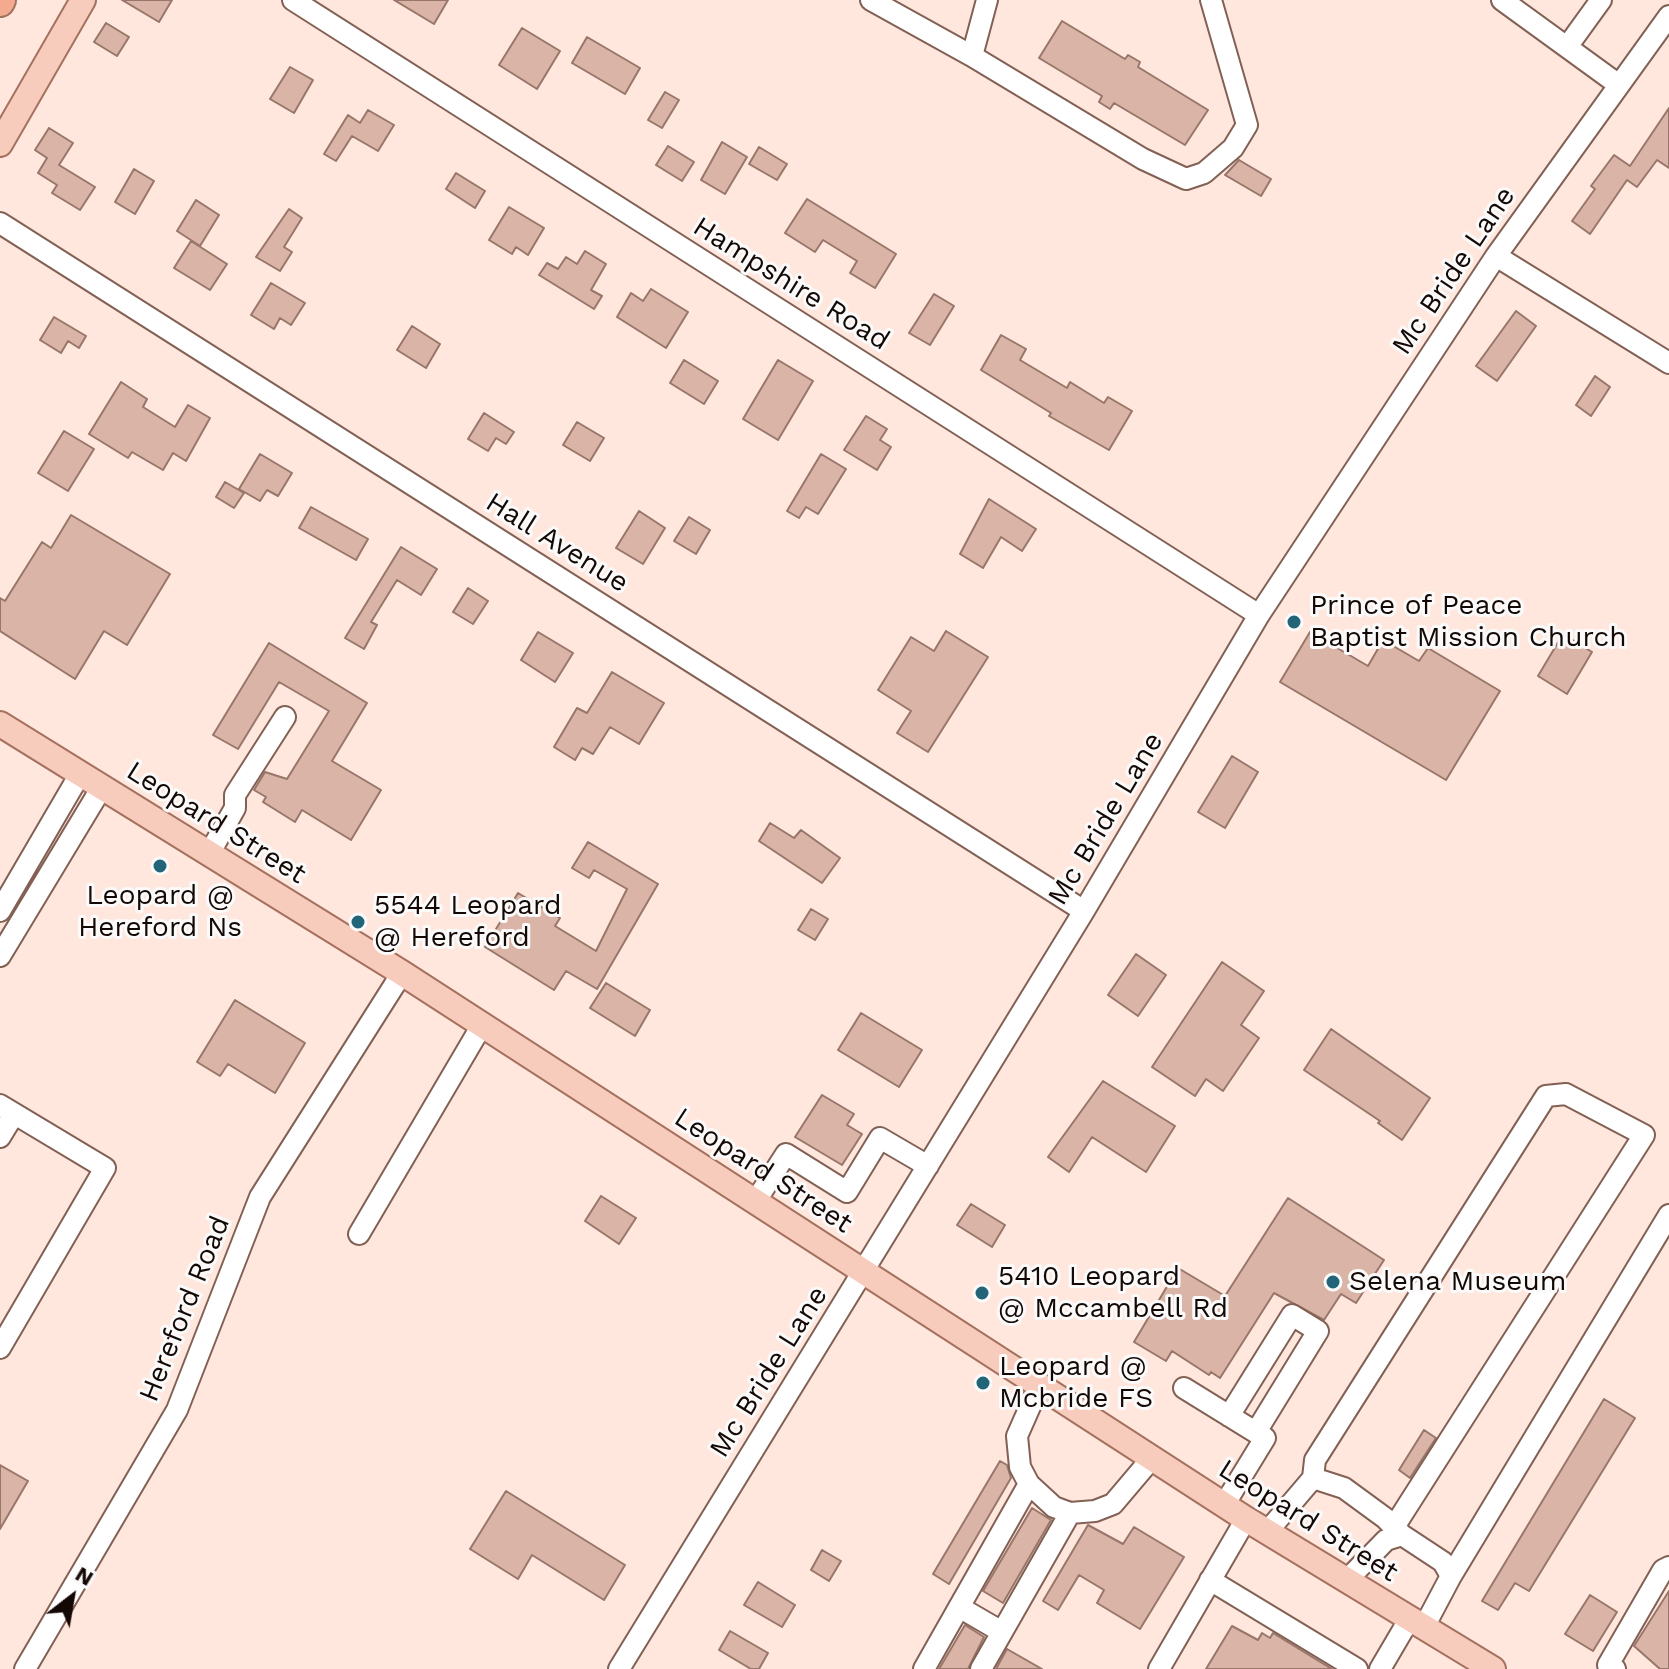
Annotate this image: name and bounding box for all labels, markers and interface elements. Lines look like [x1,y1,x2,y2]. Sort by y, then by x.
street label: Mc Bride Lane [1385,181,1523,361]
street label: Hampshire Road [687,210,895,358]
street label: Hall Avenue [479,486,635,600]
place label: Prince of Peace Baptist Mission Church [1310,589,1626,655]
marker: Prince of Peace Baptist Mission Church [1285,613,1303,631]
street label: Mc Bride Lane [1041,727,1171,911]
street label: Leopard Street [120,754,312,892]
marker: Leopard @ Hereford Ns [151,857,169,875]
place label: Leopard @ Hereford Ns [78,879,242,945]
place label: 5544 Leopard @ Hereford [374,889,562,955]
marker: 5544 Leopard @ Hereford [349,913,367,931]
street label: Leopard Street [668,1101,858,1241]
street label: Hereford Road [132,1211,238,1407]
place label: 5410 Leopard @ Mccambell Rd [998,1260,1228,1326]
place label: Selena Museum [1349,1265,1566,1299]
marker: Selena Museum [1324,1273,1342,1291]
street label: Mc Bride Lane [703,1280,835,1464]
marker: 5410 Leopard @ Mccambell Rd [973,1284,991,1302]
place label: Leopard @ Mcbride FS [999,1350,1153,1416]
marker: Leopard @ Mcbride FS [974,1374,992,1392]
street label: Leopard Street [1212,1452,1404,1590]
north arrow [32,1557,112,1637]
text: N [71,1561,98,1591]

